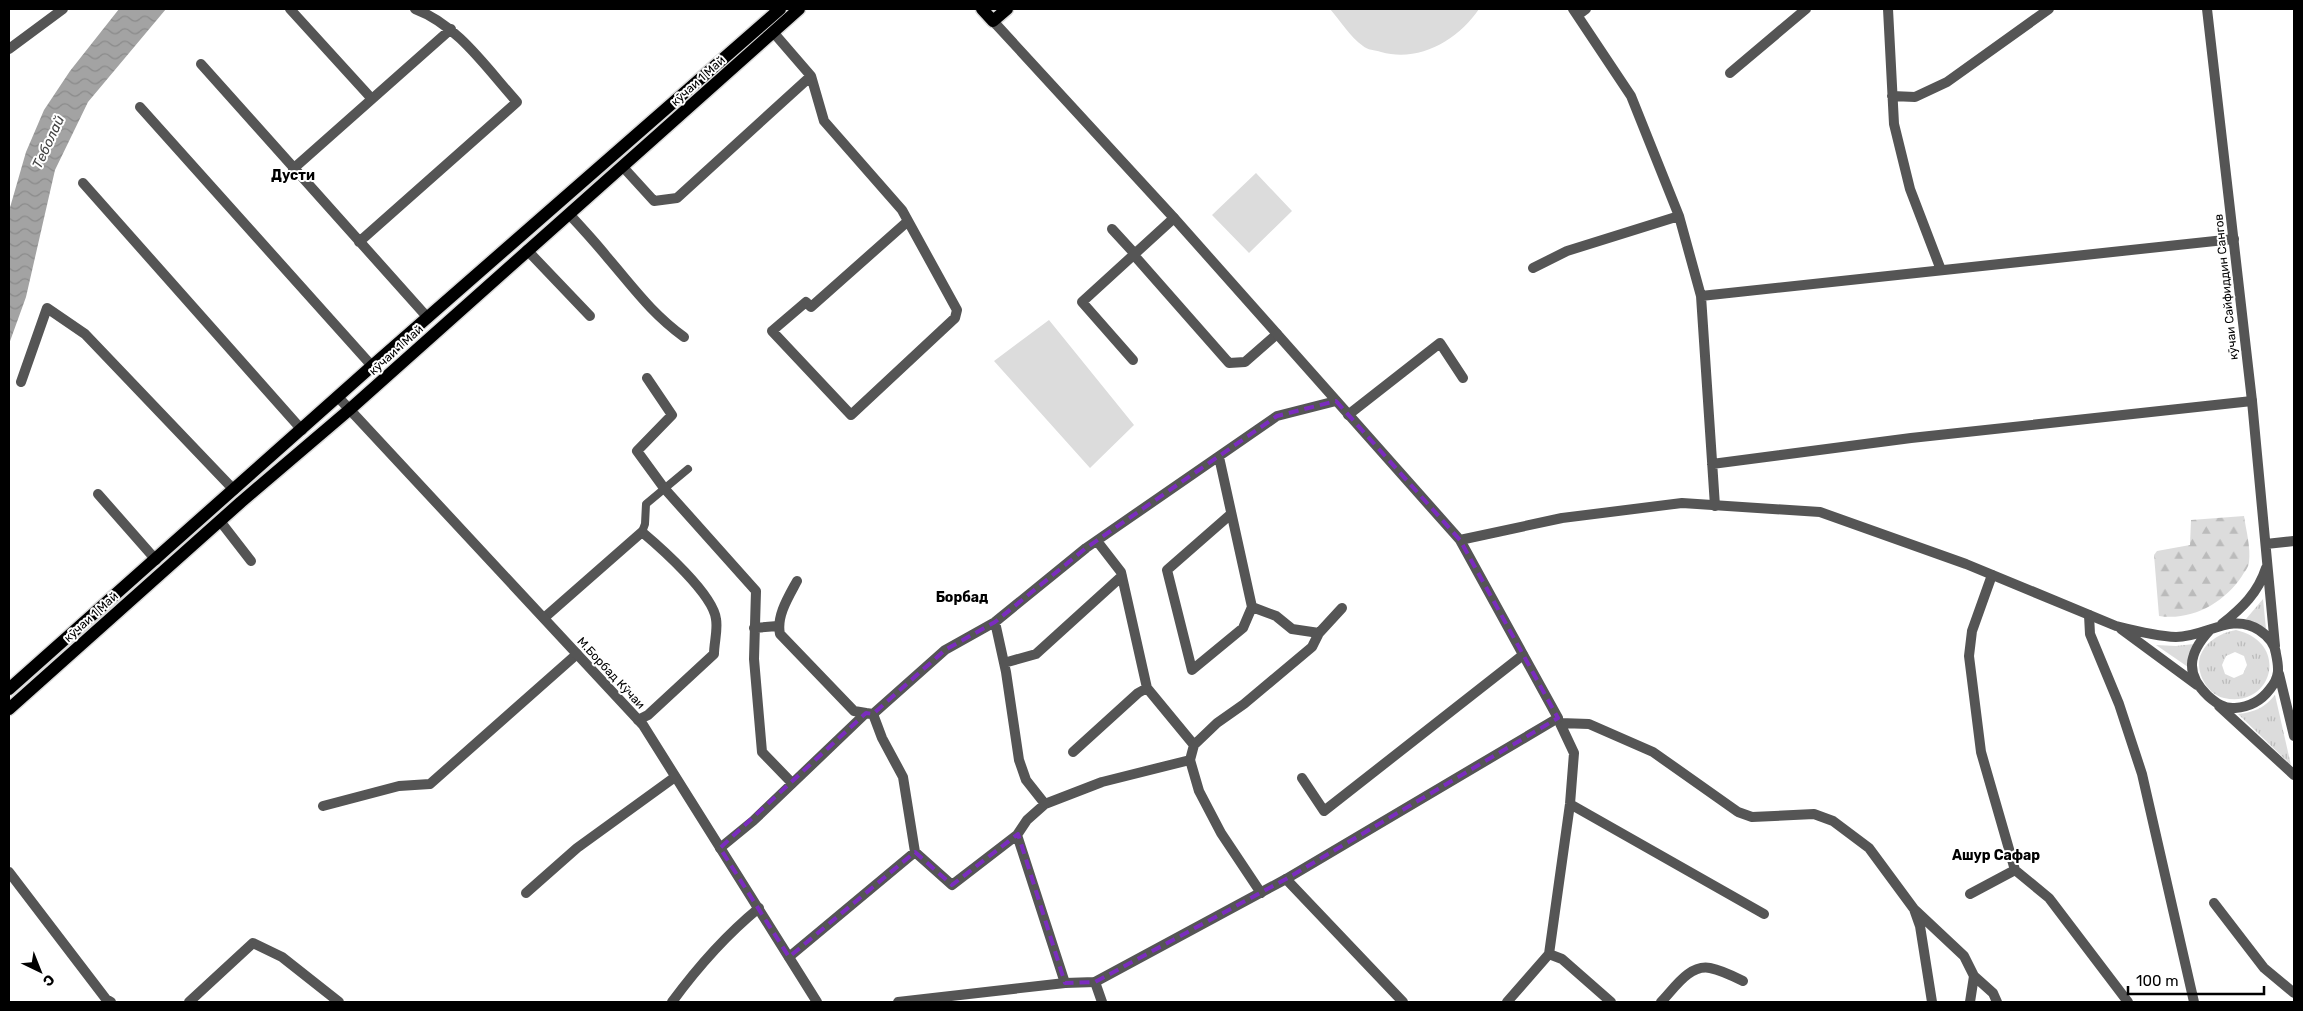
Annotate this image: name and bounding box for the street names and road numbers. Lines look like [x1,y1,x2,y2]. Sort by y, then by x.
street label: кӯчаи 1 Май [668,53,728,109]
street label: кӯчаи Сайфиддин Сангов [2211,213,2241,361]
street label: кӯчаи 1 Май [366,322,426,378]
street label: кӯчаи 1 Май [61,589,121,645]
street label: М.Борбад Кӯчаи [574,634,648,712]

